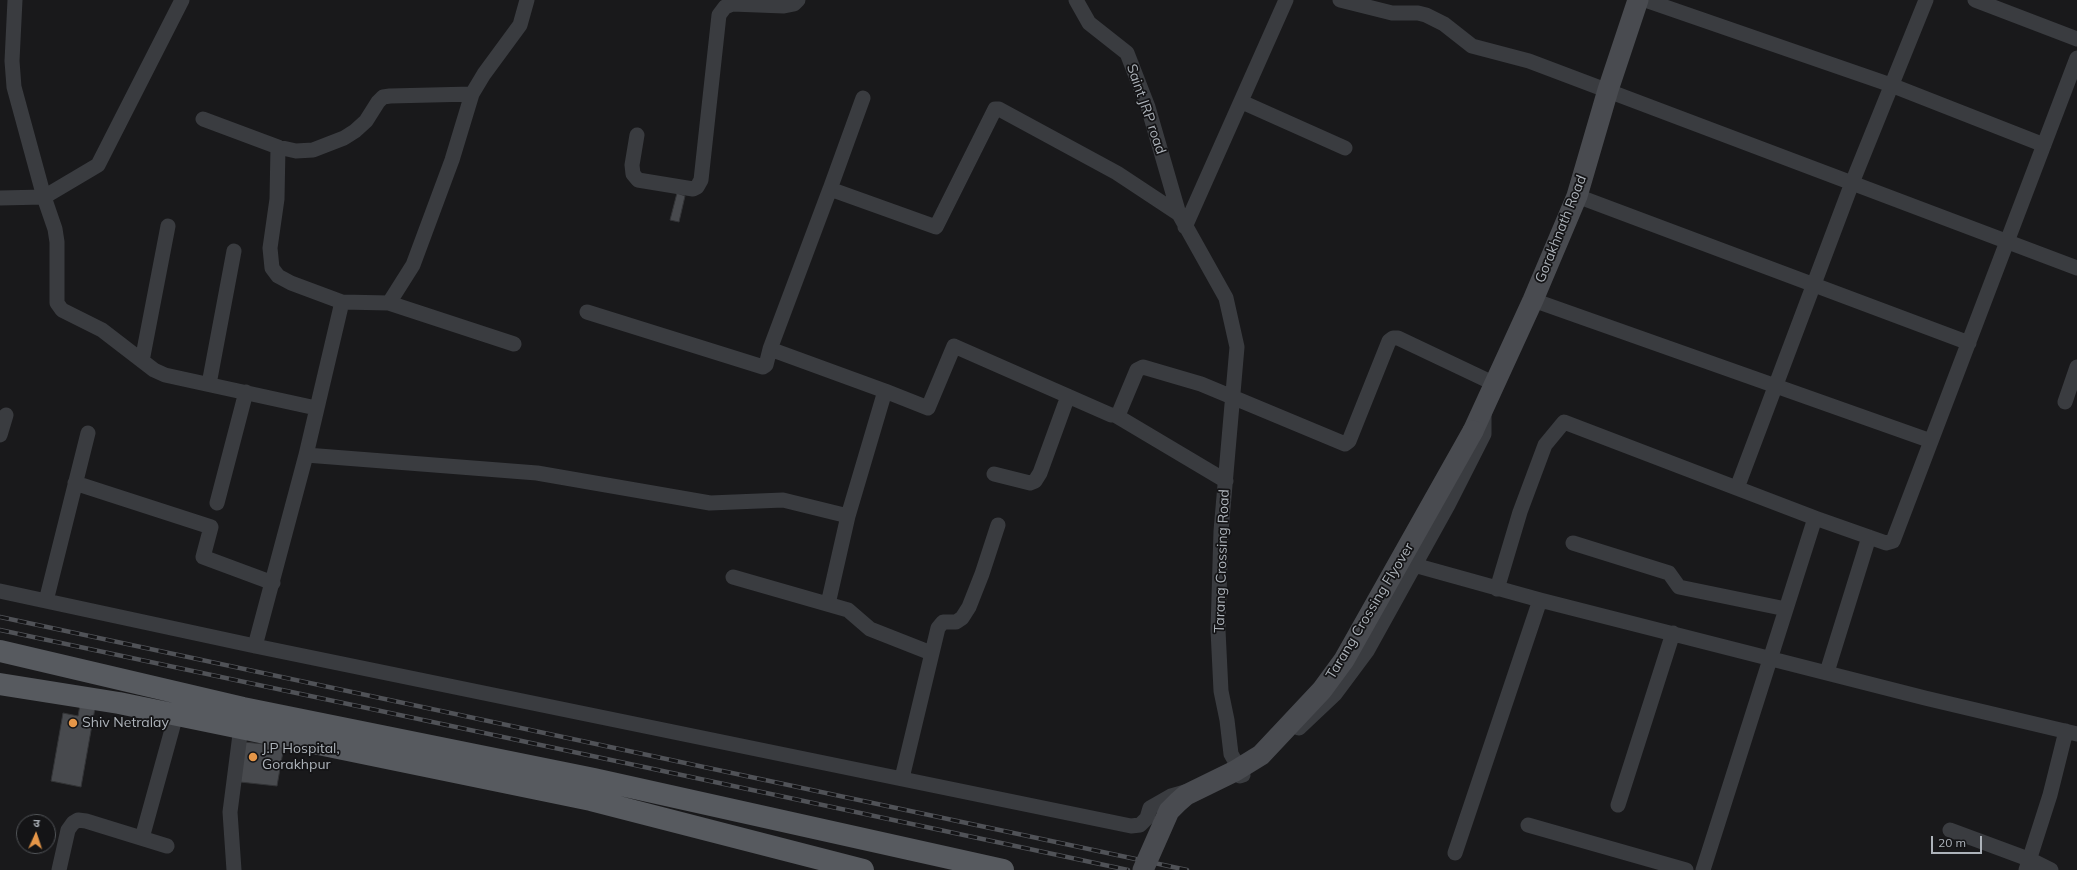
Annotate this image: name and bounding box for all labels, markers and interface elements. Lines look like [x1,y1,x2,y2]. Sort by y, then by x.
street label: Saint JRP road [1123,62,1169,156]
street label: Gorakhnath Road [1532,173,1590,285]
street label: Tarang Crossing Road [1211,489,1233,633]
street label: Tarang Crossing Flyover [1323,540,1417,682]
place label: Shiv Netralay [82,715,169,731]
marker: Shiv Netralay [67,717,79,729]
place label: J.P Hospital, Gorakhpur [262,741,340,774]
marker: J.P Hospital, Gorakhpur [247,751,259,763]
north arrow [16,814,56,854]
text: उ [33,816,40,830]
scale bar [1933,828,1984,854]
text: 20 m [1938,835,1966,850]

